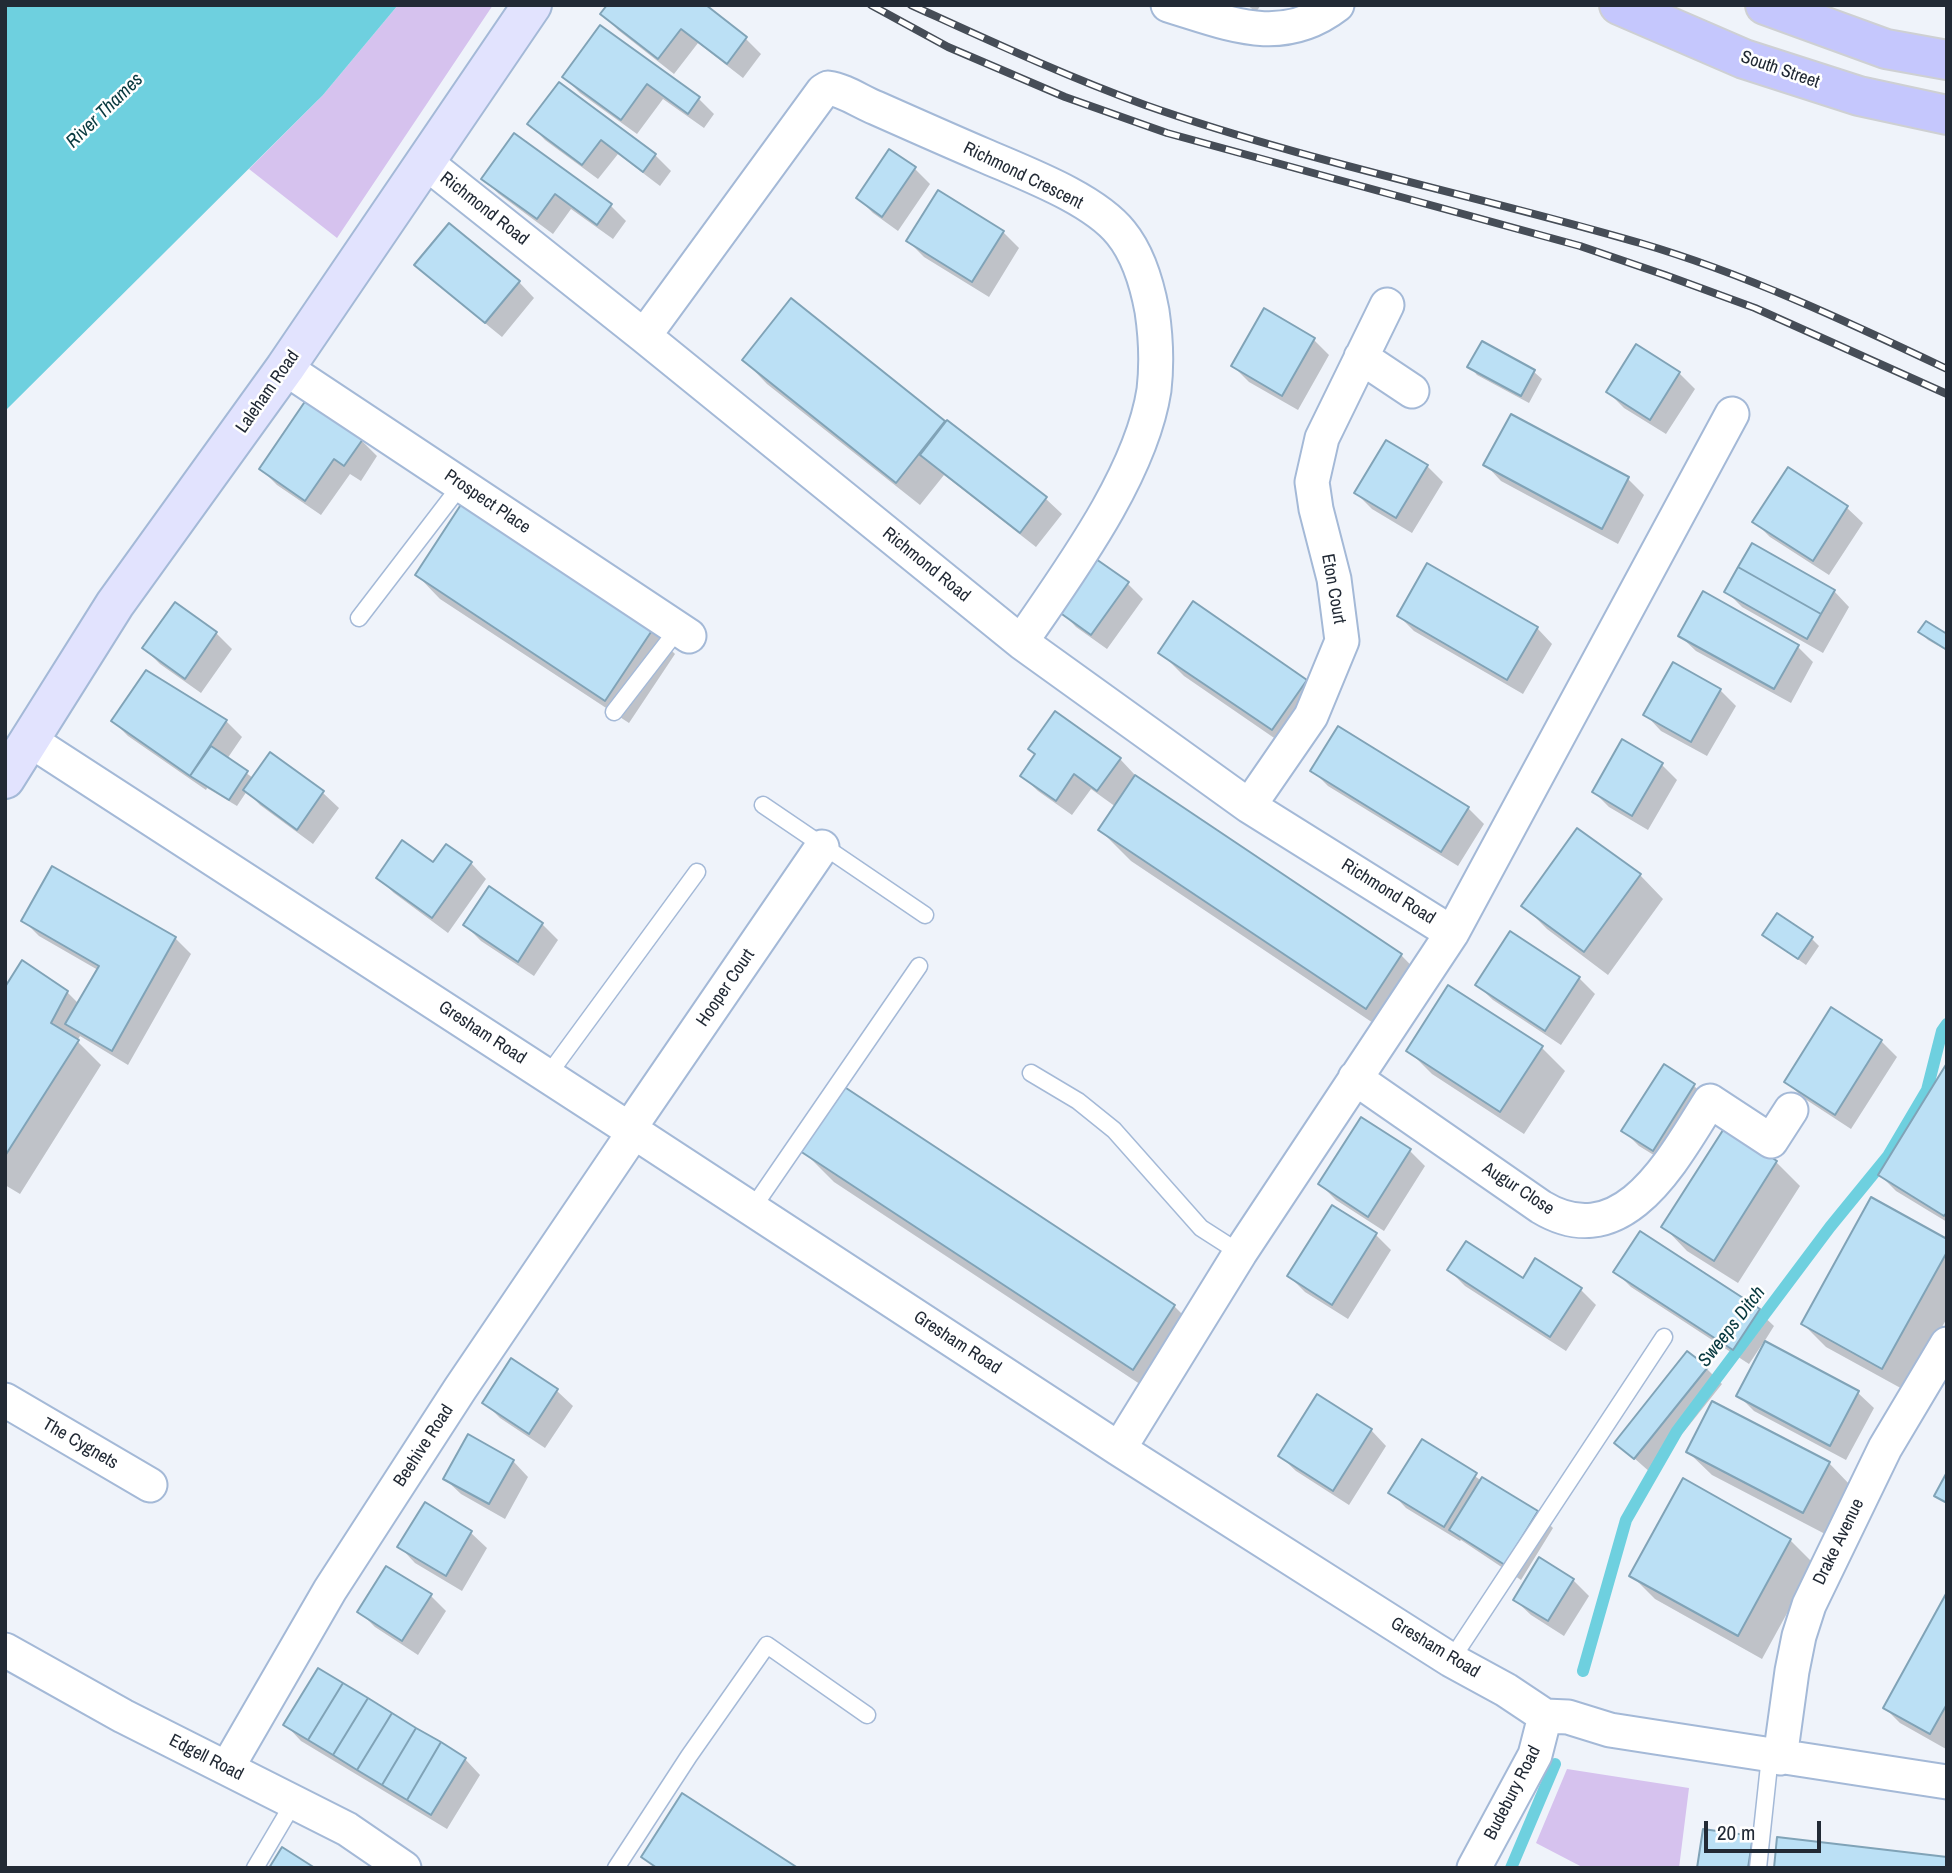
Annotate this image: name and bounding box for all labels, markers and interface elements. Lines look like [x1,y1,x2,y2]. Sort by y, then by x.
street label: South Street [1738,46,1822,94]
water label: River Thames [62,69,148,153]
street label: Richmond Crescent [960,138,1086,214]
street label: Richmond Road [435,168,533,250]
street label: Laleham Road [232,346,304,438]
street label: Prospect Place [440,465,534,539]
street label: Richmond Road [878,523,974,607]
street label: Eton Court [1316,552,1350,626]
street label: Richmond Road [1337,855,1439,929]
street label: Hooper Court [692,945,760,1031]
street label: Gresham Road [434,997,530,1069]
street label: Augur Close [1478,1158,1558,1220]
water label: Sweeps Ditch [1693,1282,1771,1372]
street label: Gresham Road [909,1307,1005,1379]
street label: Beehive Road [389,1401,459,1491]
street label: The Cygnets [38,1414,122,1474]
street label: Drake Avenue [1809,1495,1869,1589]
street label: Gresham Road [1387,1613,1483,1683]
street label: Edgell Road [165,1730,247,1786]
street label: Budebury Road [1480,1742,1546,1844]
scale bar [1707,1806,1824,1850]
text: 20 m [1717,1818,1755,1847]

